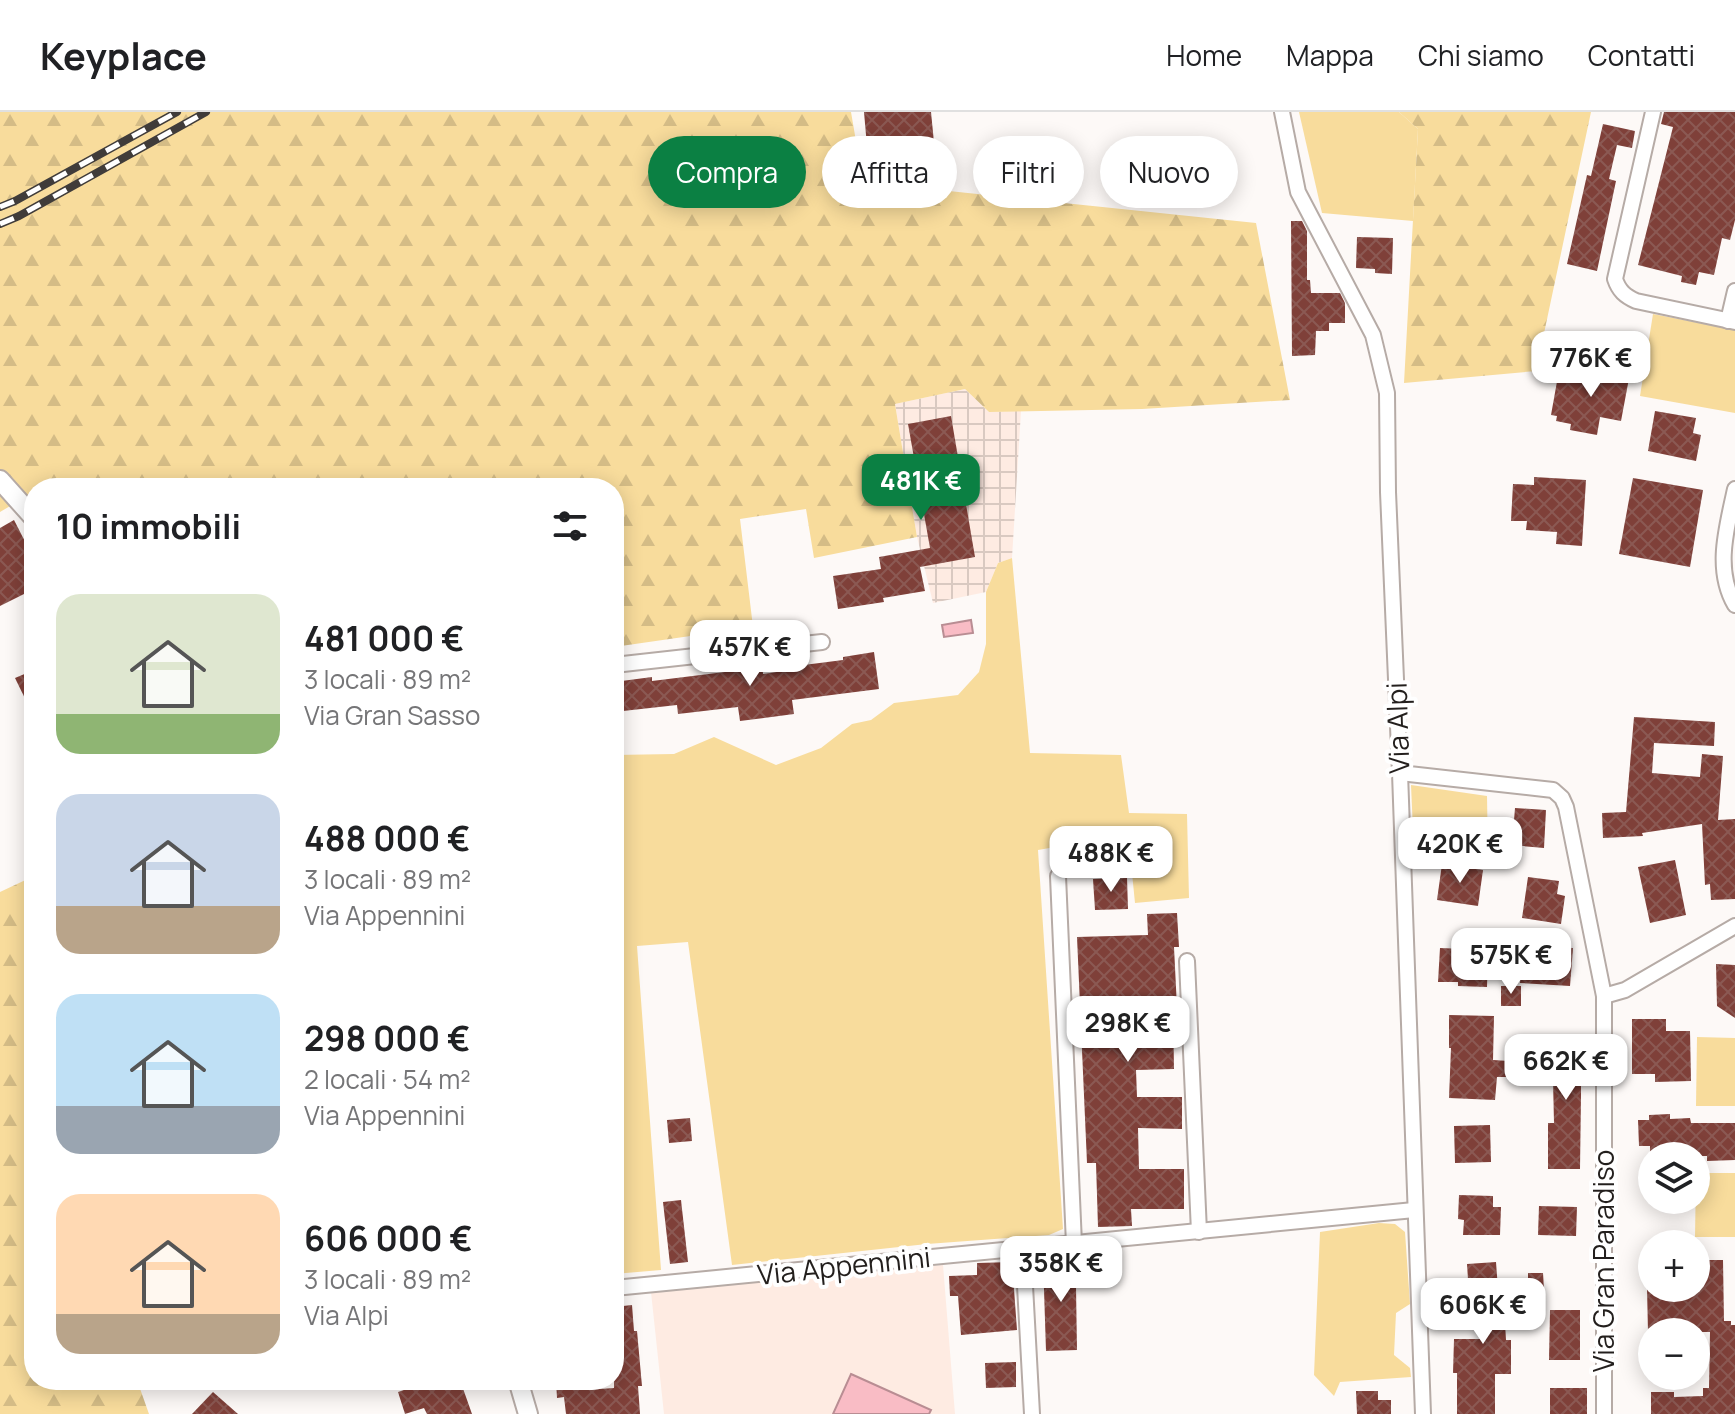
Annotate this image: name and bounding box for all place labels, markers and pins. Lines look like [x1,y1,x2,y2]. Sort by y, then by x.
pin: 776K € [1526,331,1656,399]
pin: 481K € [856,454,986,522]
pin: 457K € [685,620,815,688]
pin: 420K € [1395,817,1525,885]
pin: 488K € [1046,826,1176,894]
pin: 575K € [1446,928,1576,996]
pin: 298K € [1063,996,1193,1064]
pin: 662K € [1501,1034,1631,1102]
pin: 358K € [996,1236,1126,1304]
pin: 606K € [1418,1278,1548,1346]

